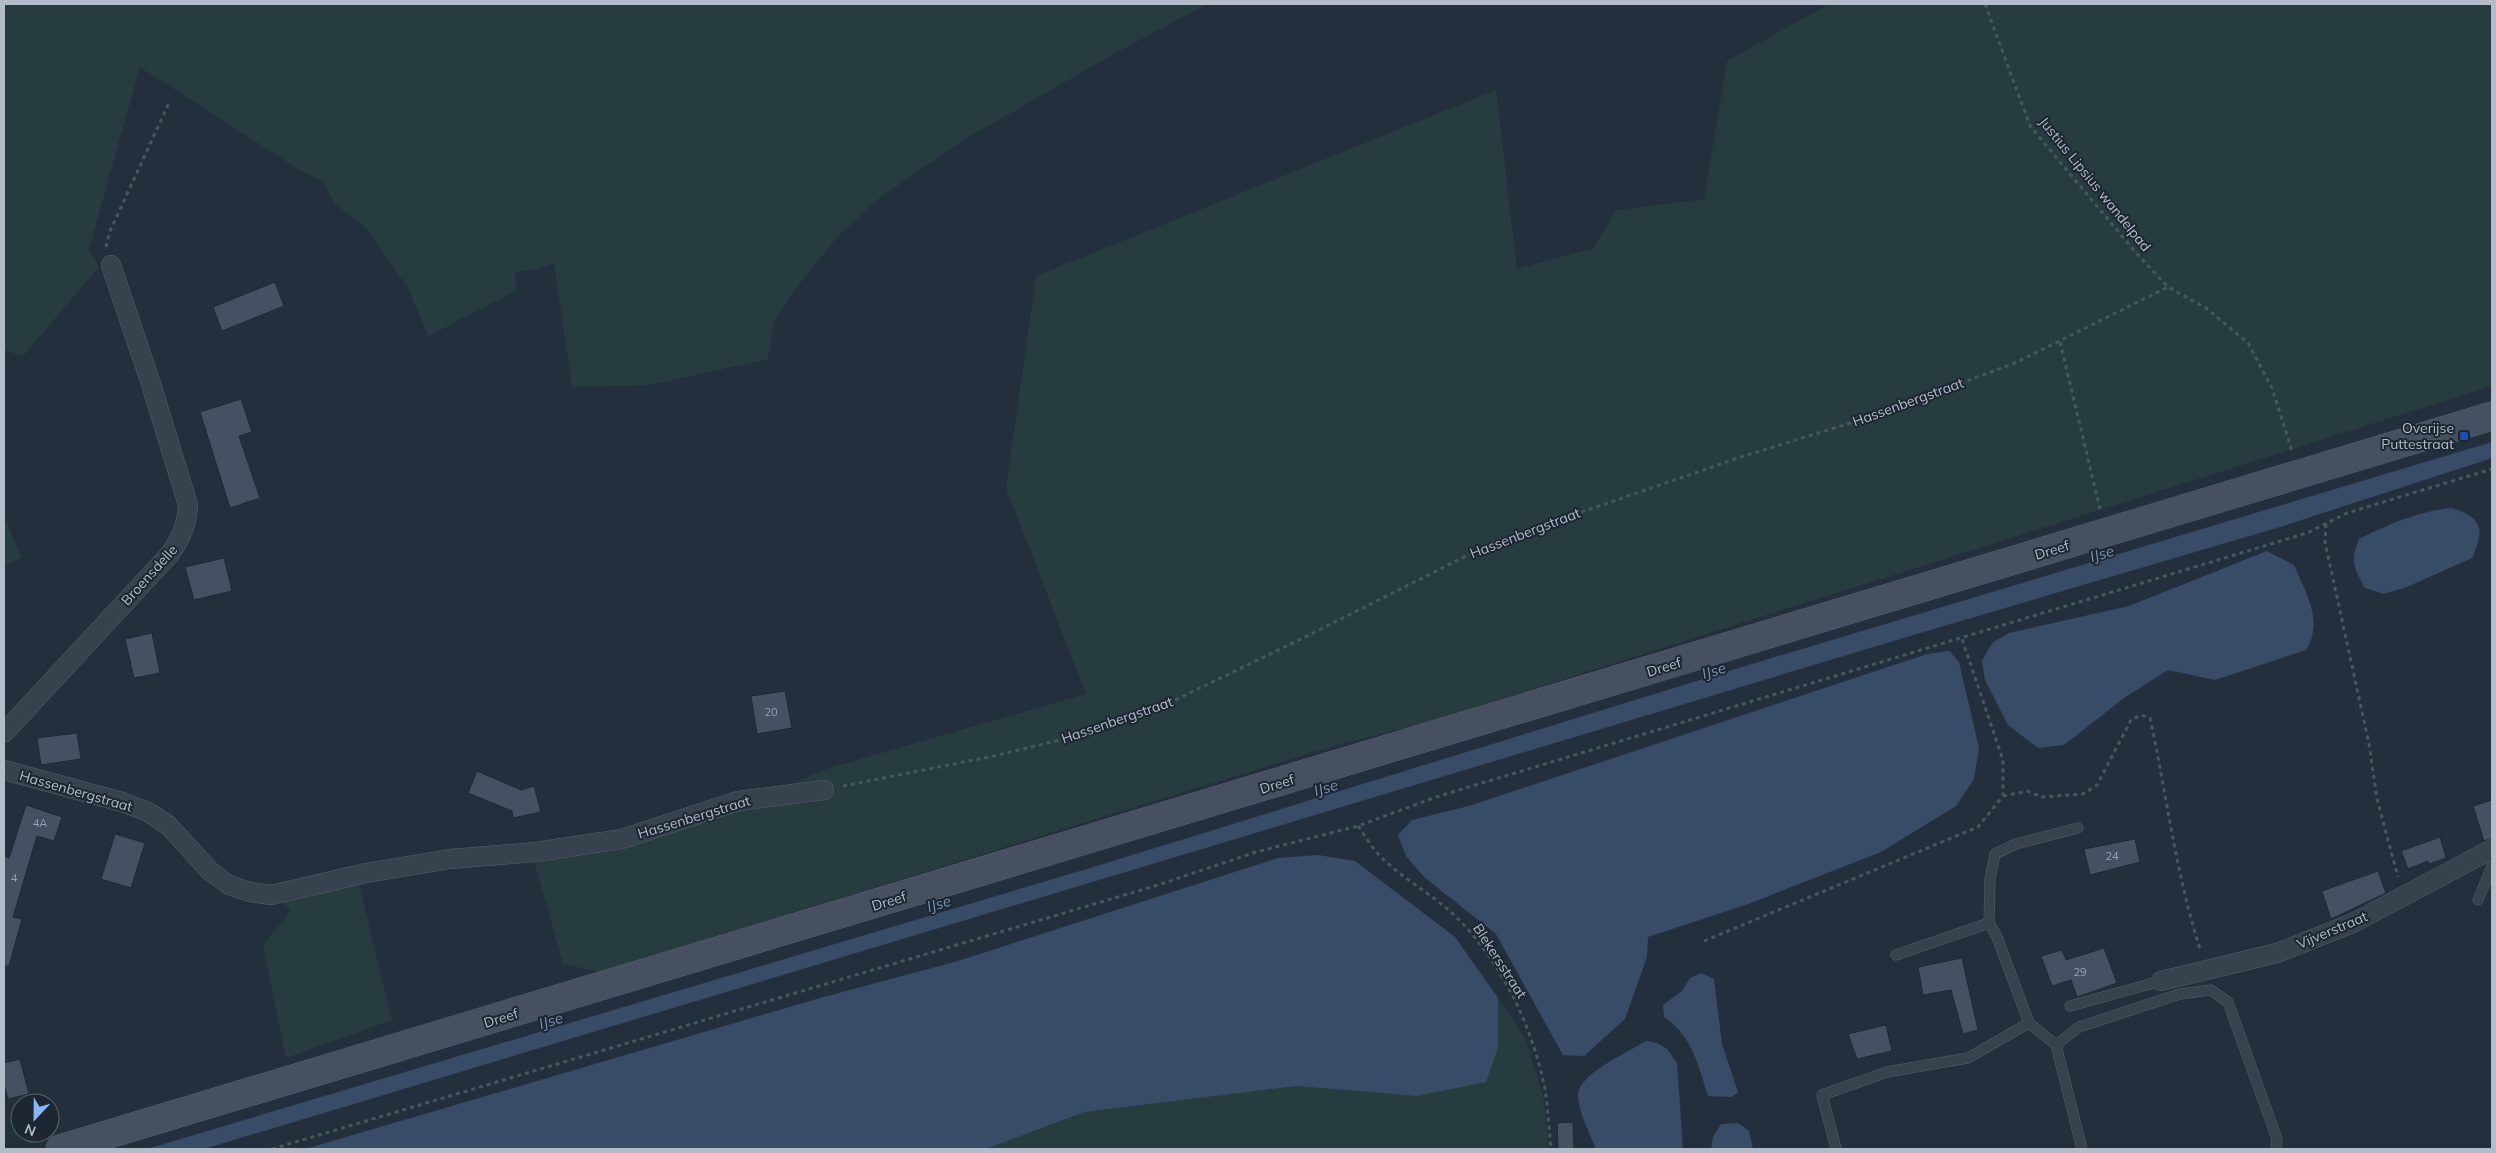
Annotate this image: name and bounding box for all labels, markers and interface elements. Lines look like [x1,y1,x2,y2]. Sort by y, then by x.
street label: Justius Lipsius wandelpad [2035,113,2155,255]
street label: Hassenbergstraat [1850,374,1966,430]
place label: Overijse Puttestraat [2381,419,2454,453]
marker: Overijse Puttestraat [2458,430,2470,442]
street label: Hassenbergstraat [1467,504,1583,562]
street label: Dreef [2032,536,2072,564]
street label: Broensdelle [117,541,181,609]
water label: IJse [2087,541,2116,566]
street label: Dreef [1644,653,1684,681]
water label: IJse [1699,658,1728,683]
street label: Hassenbergstraat [1059,692,1175,748]
house number: 20 [764,705,778,719]
street label: Hassenbergstraat [17,766,135,816]
street label: Dreef [1257,770,1297,798]
water label: IJse [1311,775,1340,800]
street label: Hassenbergstraat [636,791,753,843]
house number: 4A [33,816,47,830]
house number: 24 [2105,849,2119,863]
house number: 4 [11,871,18,885]
street label: Dreef [869,887,909,915]
water label: IJse [924,891,953,916]
street label: Vijverstraat [2294,907,2370,953]
street label: Blekersstraat [1469,920,1531,1002]
house number: 29 [2073,965,2087,979]
street label: Dreef [481,1004,521,1032]
water label: IJse [536,1008,565,1033]
north arrow [10,1093,60,1143]
text: N [22,1120,38,1140]

